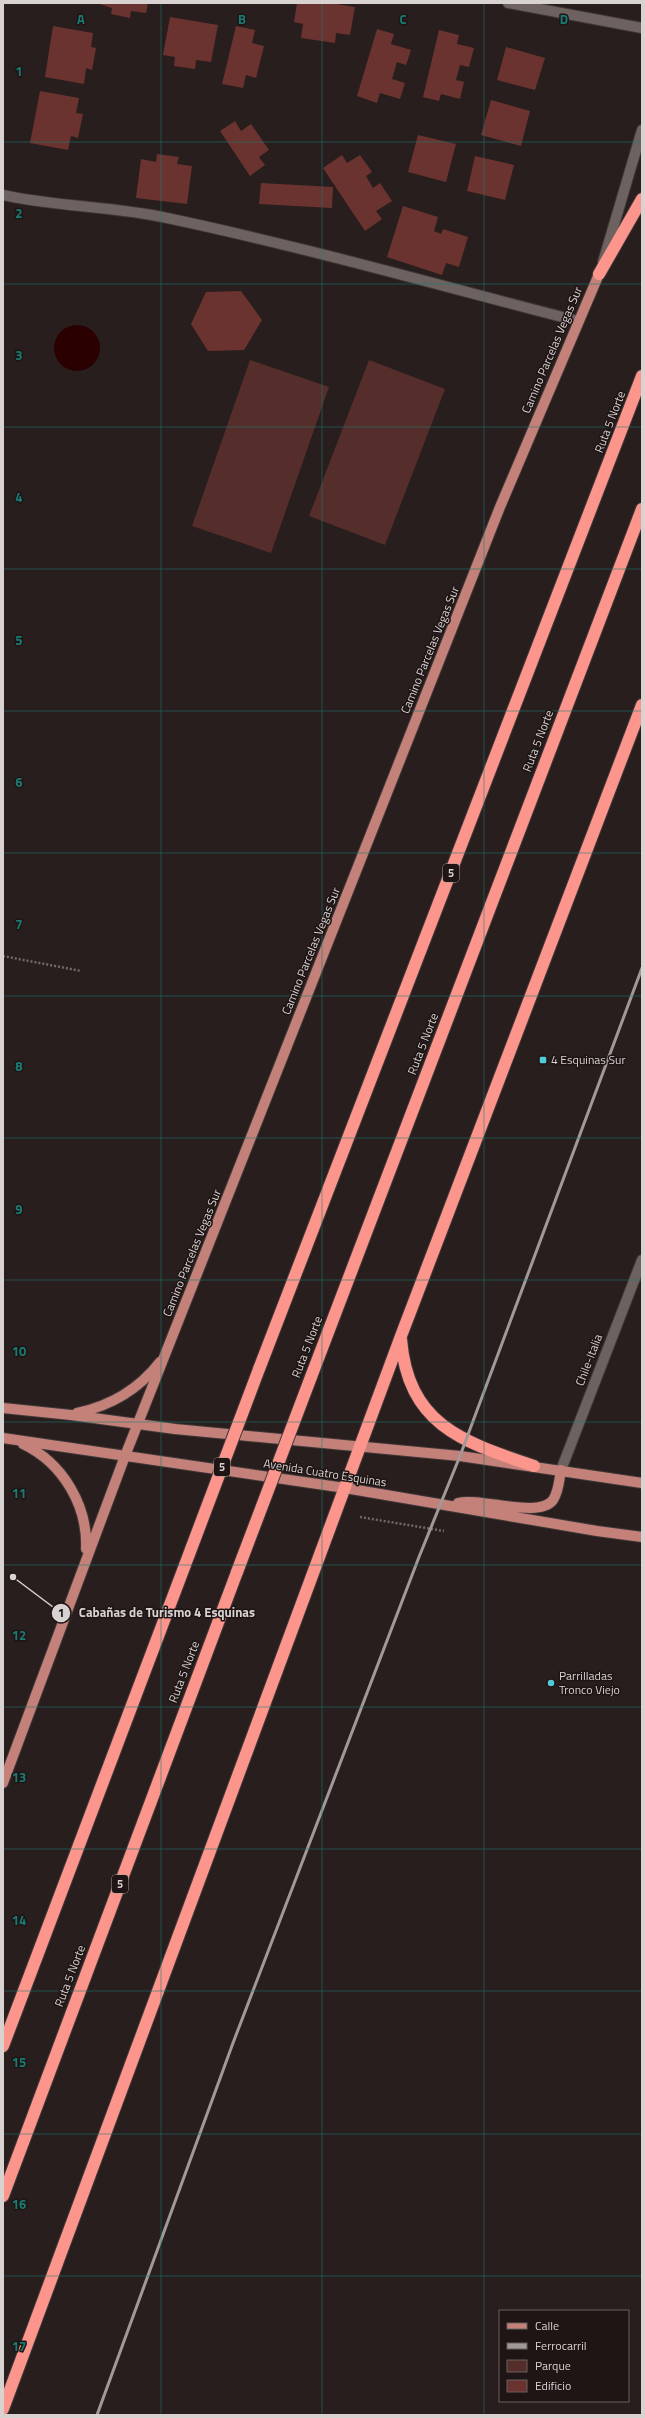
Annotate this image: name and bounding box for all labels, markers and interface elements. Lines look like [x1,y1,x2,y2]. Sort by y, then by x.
text: A [77,9,85,29]
text: B [238,9,246,29]
text: C [399,9,407,29]
text: D [560,9,568,29]
text: 1 [15,61,23,81]
text: 2 [15,203,23,223]
street label: Camino Parcelas Vegas Sur [516,283,587,416]
text: 3 [15,345,23,365]
street label: Ruta 5 Norte [589,388,630,455]
text: 4 [15,487,23,507]
street label: Camino Parcelas Vegas Sur [395,583,464,716]
text: 5 [15,630,23,650]
street label: Ruta 5 Norte [517,707,558,774]
text: 6 [15,772,23,792]
road number: 5 [443,864,459,882]
street label: Camino Parcelas Vegas Sur [276,884,345,1017]
text: 7 [15,914,23,934]
street label: Ruta 5 Norte [402,1010,443,1077]
place label: 4 Esquinas Sur [551,1050,626,1069]
marker: 4 Esquinas Sur [538,1055,548,1065]
text: 8 [15,1056,23,1076]
street label: Camino Parcelas Vegas Sur [157,1186,226,1319]
text: 9 [15,1199,23,1219]
street label: Ruta 5 Norte [286,1313,327,1380]
street label: Chile-Italia [570,1331,607,1389]
text: 10 [12,1341,26,1361]
street label: Avenida Cuatro Esquinas [262,1453,388,1492]
road number: 5 [214,1458,230,1476]
text: 11 [12,1483,26,1503]
callout: Cabañas de Turismo 4 Esquinas [51,1600,263,1625]
text: Cabañas de Turismo 4 Esquinas [79,1602,255,1622]
text: 1 [58,1603,64,1622]
text: 12 [12,1625,26,1645]
street label: Ruta 5 Norte [163,1638,204,1705]
place label: Parrilladas Tronco Viejo [559,1666,620,1699]
marker: Parrilladas Tronco Viejo [546,1678,556,1688]
text: 13 [12,1767,26,1787]
road number: 5 [112,1875,128,1893]
text: 14 [12,1910,26,1930]
street label: Ruta 5 Norte [49,1942,90,2009]
text: 15 [12,2052,26,2072]
text: 16 [12,2194,26,2214]
legend [499,2310,629,2402]
text: Calle [535,2316,559,2335]
text: 17 [12,2336,26,2356]
text: Ferrocarril [535,2336,587,2355]
text: Parque [535,2356,571,2375]
text: Edificio [535,2376,571,2395]

